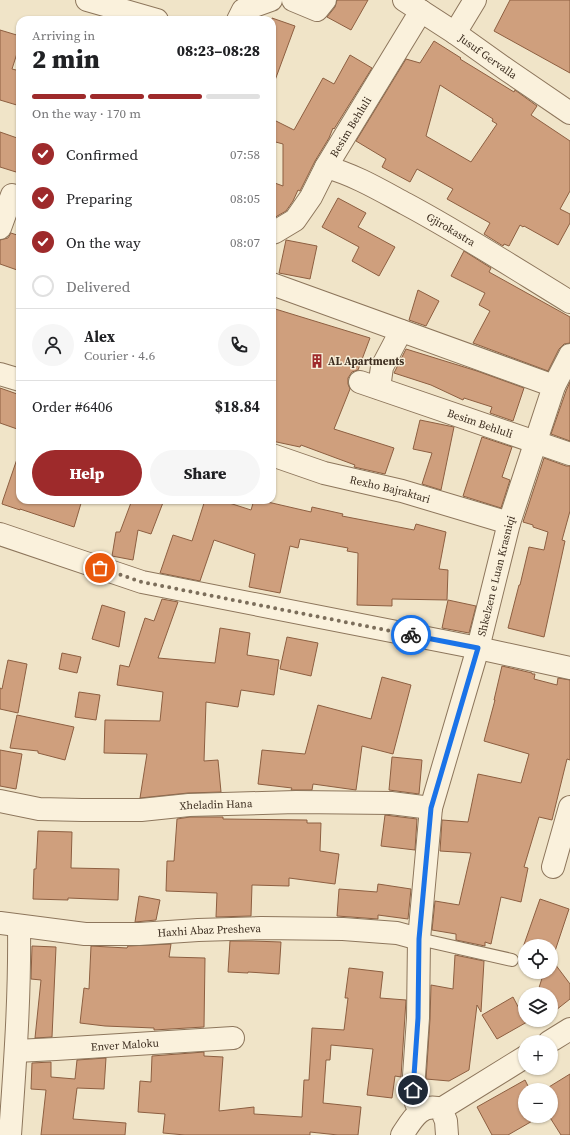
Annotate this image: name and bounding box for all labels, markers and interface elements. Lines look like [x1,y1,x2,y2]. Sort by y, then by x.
text: Arriving in [32,27,95,44]
street label: Jusuf Gervalla [455,30,521,83]
text: 08:23–08:28 [177,40,260,61]
text: 2 min [32,41,100,77]
street label: Besim Behluli [326,94,375,160]
text: On the way · 170 m [32,105,141,122]
icon: check [32,143,54,165]
text: Confirmed [66,144,138,165]
text: 07:58 [230,146,260,163]
icon: check [32,187,54,209]
text: Preparing [66,188,132,209]
text: 08:05 [230,190,260,207]
street label: Gjirokastra [424,209,479,250]
icon: check [32,231,54,253]
text: On the way [66,232,141,253]
text: 08:07 [230,234,260,251]
text: Delivered [66,276,130,297]
button: person [32,324,74,366]
button: phone [218,324,260,366]
text: Alex [84,326,115,347]
text: Courier · 4.6 [84,347,155,364]
building icon: AL Apartments [309,353,325,369]
place label: AL Apartments [328,354,404,369]
text: Order #6406 [32,396,113,417]
text: $18.84 [215,396,260,417]
street label: Besim Behluli [445,405,515,441]
button: Help [32,450,142,496]
button: Share [150,450,260,496]
street label: Rexho Bajraktari [348,472,432,507]
street label: Shkelzen e Luan Krasniqi [474,514,518,638]
pin [83,551,117,585]
icon: bag [89,557,111,579]
courier [391,615,431,655]
icon: bike [400,624,422,646]
street label: Xheladin Hana [179,796,253,813]
street label: Haxhi Abaz Presheva [157,920,262,940]
map controls [518,939,558,1123]
button: locate [518,939,558,979]
button: layers [518,987,558,1027]
street label: Enver Maloku [90,1035,160,1054]
button: + [518,1035,558,1075]
pin [396,1073,430,1107]
icon: home [402,1079,424,1101]
button: − [518,1083,558,1123]

